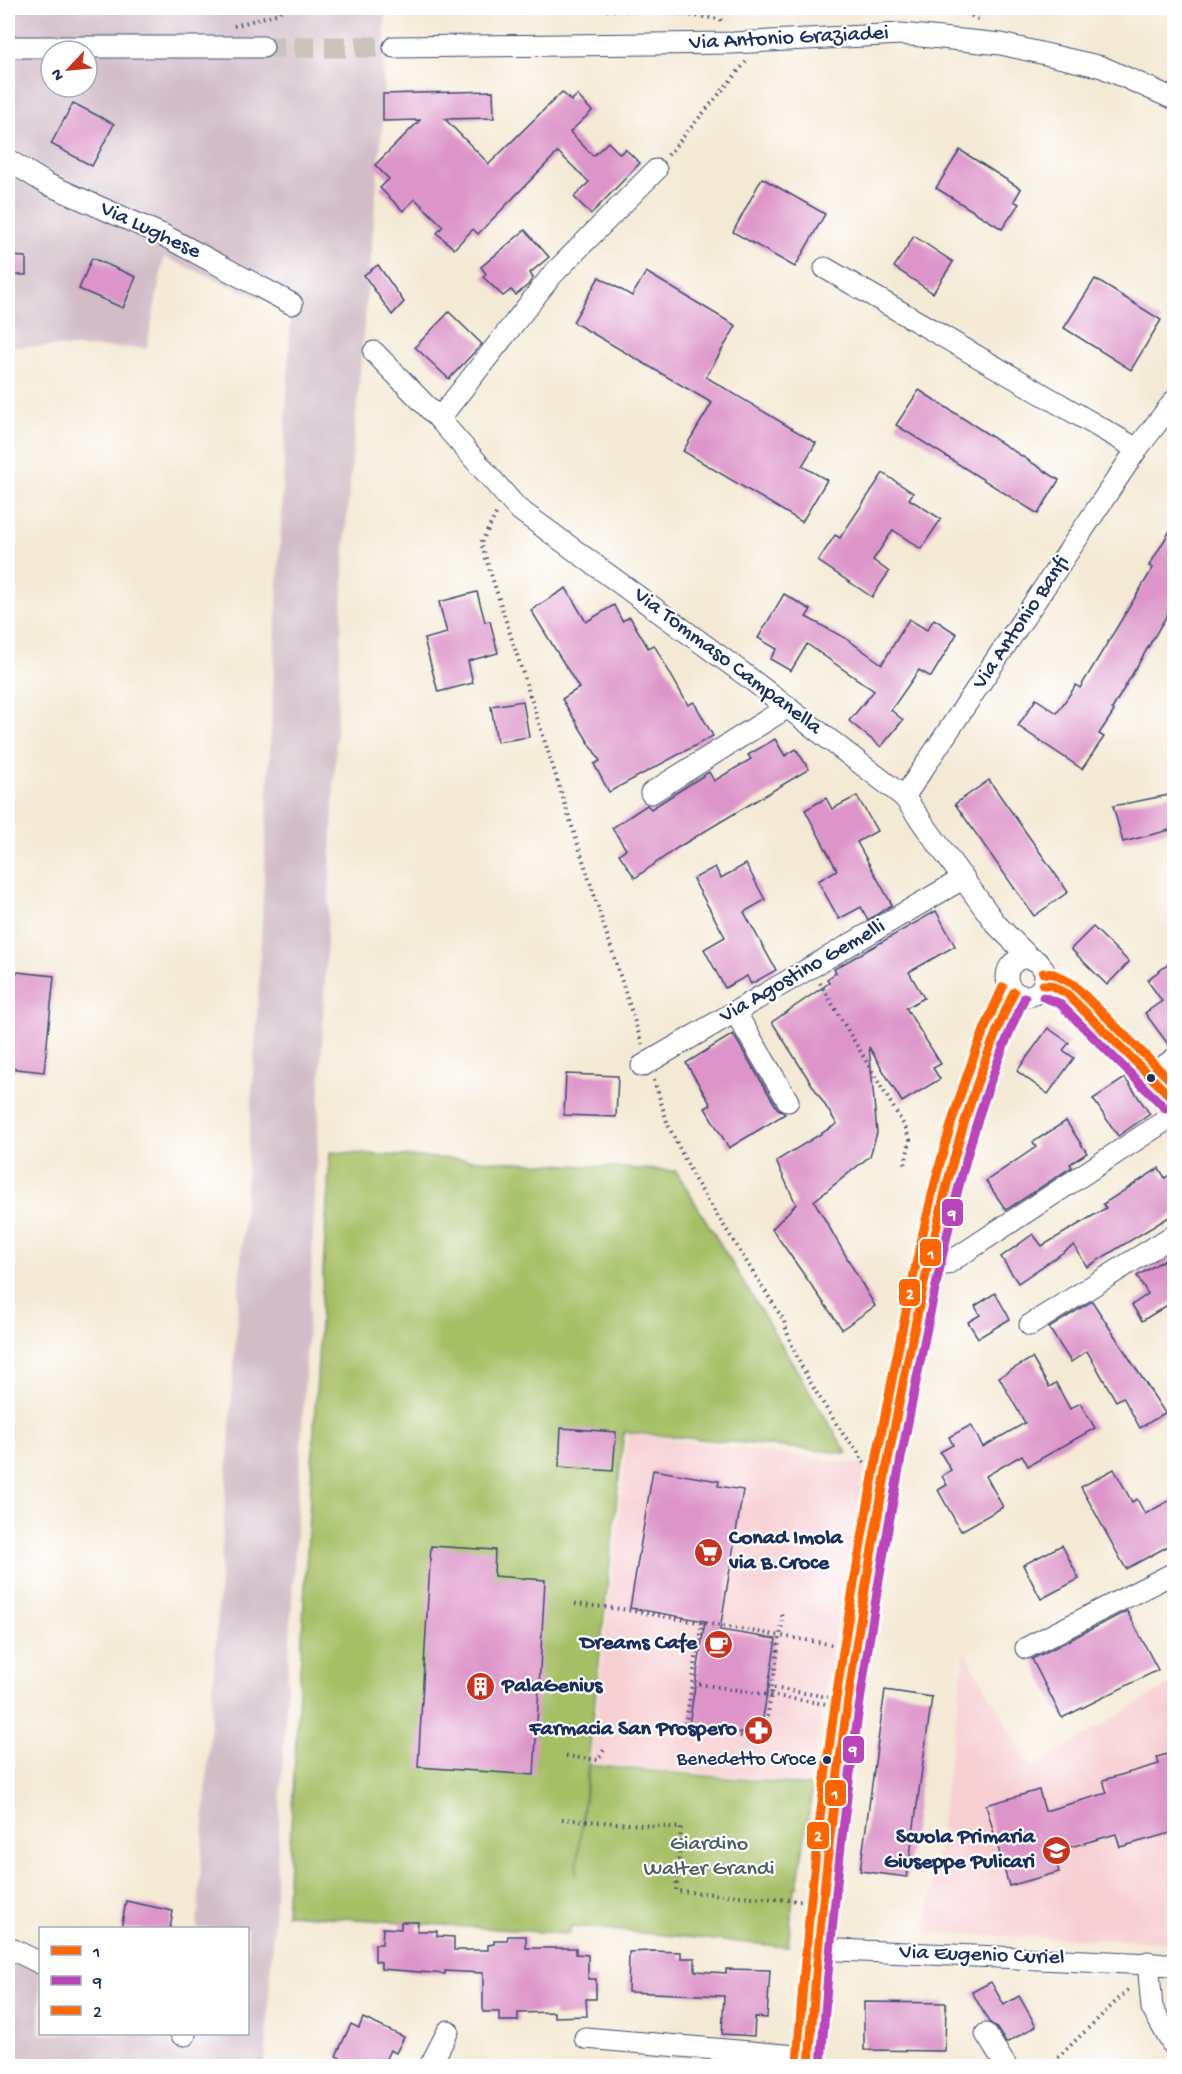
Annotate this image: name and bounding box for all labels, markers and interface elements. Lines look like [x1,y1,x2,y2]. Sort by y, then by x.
street label: Via Antonio Graziadei [688,21,889,57]
north arrow [39,39,99,99]
text: N [48,65,69,83]
street label: Via Lughese [95,196,205,266]
street label: Via Antonio Banfi [967,551,1076,696]
street label: Via Tommaso Campanella [627,582,827,742]
street label: Via Agostino Gemelli [715,914,890,1030]
unlabelled marker [1145,1072,1157,1084]
line badge: 9 [941,1198,964,1227]
text: 9 [947,1207,956,1226]
line badge: 1 [919,1238,942,1267]
text: 1 [927,1247,934,1266]
line badge: 2 [898,1278,921,1307]
text: 2 [906,1287,914,1306]
place label: Conad Imola via B.Croce [728,1526,844,1577]
supermarket icon: Conad Imola via B.Croce [692,1536,724,1568]
cafe icon: Dreams Cafe [702,1628,734,1660]
place label: Dreams Cafe [578,1631,698,1657]
building icon: PalaGenius [465,1671,497,1703]
place label: PalaGenius [501,1674,604,1700]
pharmacy icon: Farmacia San Prospero [742,1714,774,1746]
place label: Farmacia San Prospero [528,1717,738,1743]
line badge: 9 [842,1735,865,1764]
text: 9 [848,1743,857,1762]
place label: Benedetto Croce [676,1749,817,1772]
marker: Benedetto Croce [821,1754,833,1766]
line badge: 1 [824,1779,847,1807]
text: 1 [831,1787,838,1806]
line badge: 2 [806,1821,830,1850]
place label: Scuola Primaria Giuseppe Pulicari [884,1825,1037,1876]
text: 2 [814,1829,822,1848]
park label: Giardino Walter Grandi [643,1832,775,1883]
school or university icon: Scuola Primaria Giuseppe Pulicari [1040,1835,1072,1867]
legend [39,1927,249,2035]
street label: Via Eugenio Curiel [898,1940,1065,1972]
text: 1 [92,1943,100,1964]
text: 9 [92,1973,102,1994]
text: 2 [93,2003,102,2024]

